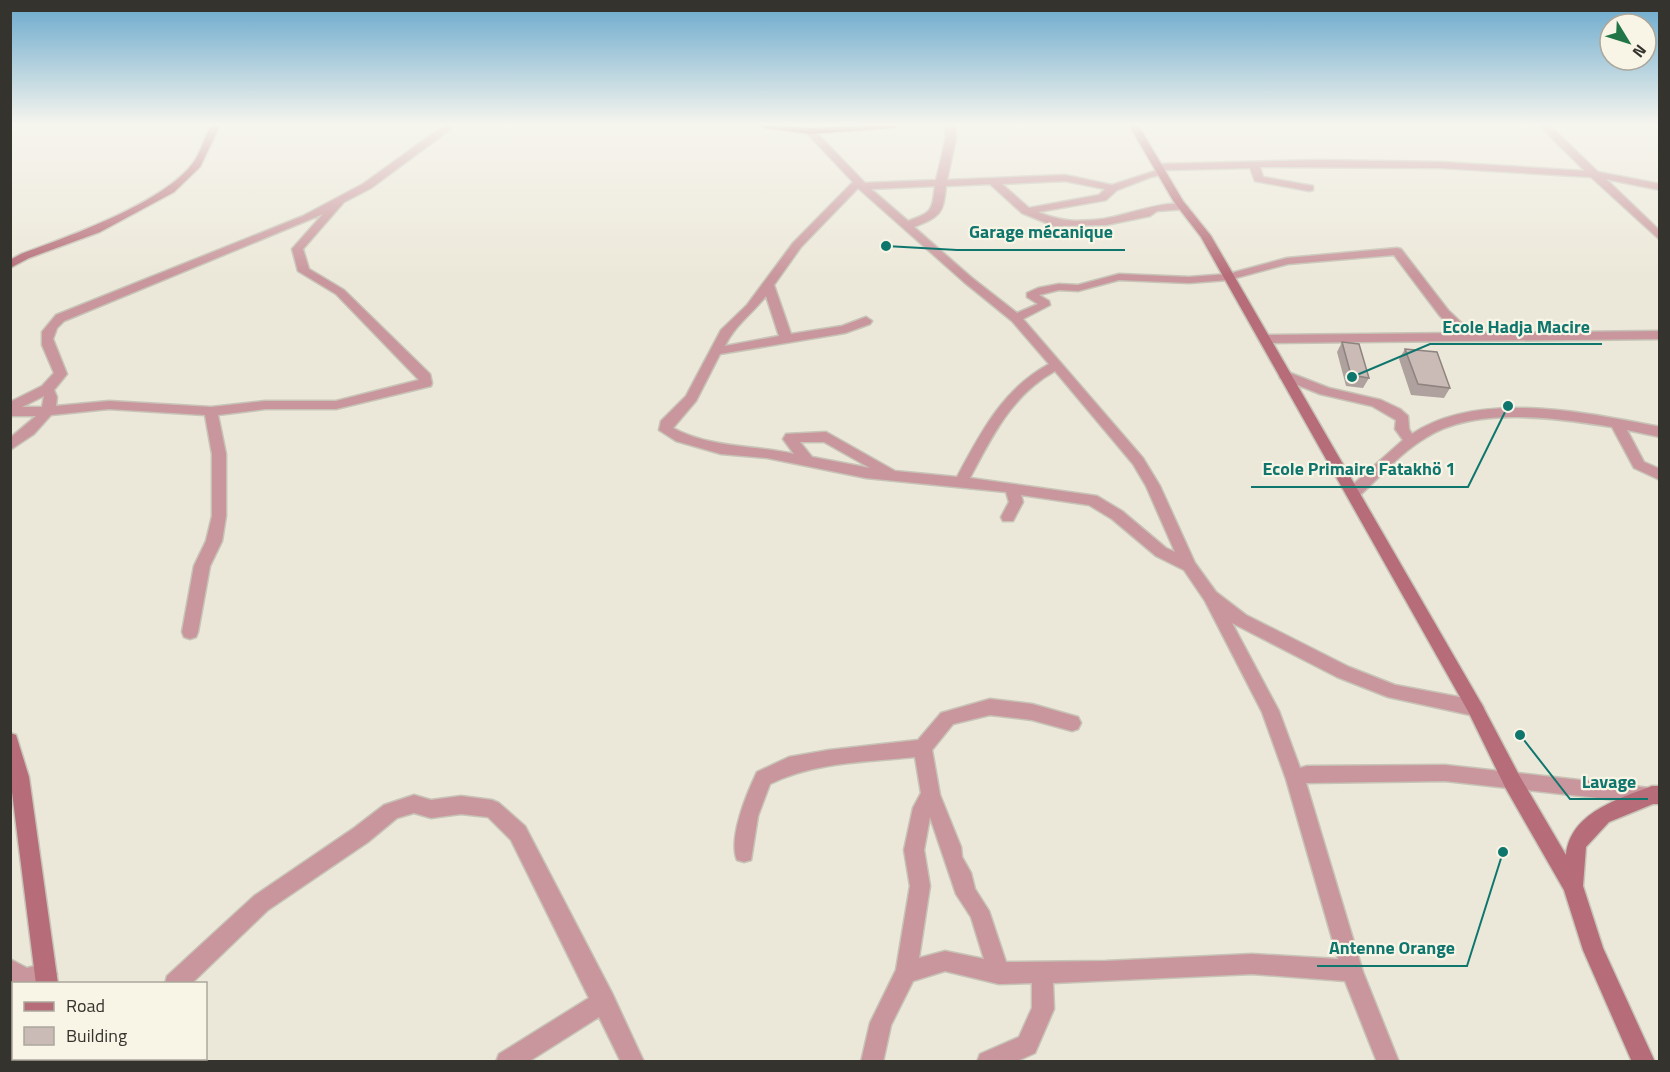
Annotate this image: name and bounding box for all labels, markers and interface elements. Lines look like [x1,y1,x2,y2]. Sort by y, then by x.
north arrow [1598,12,1658,72]
text: N [1627,39,1653,63]
callout: Garage mécanique [957,214,1125,250]
text: Garage mécanique [969,218,1113,245]
callout: Ecole Hadja Macire [1430,308,1602,344]
text: Ecole Hadja Macire [1442,313,1590,340]
callout: Ecole Primaire Fatakhö 1 [1251,451,1468,487]
text: Ecole Primaire Fatakhö 1 [1262,455,1456,482]
callout: Lavage [1570,763,1648,799]
text: Lavage [1582,768,1636,795]
callout: Antenne Orange [1317,930,1467,966]
text: Antenne Orange [1329,934,1455,961]
legend [12,982,207,1060]
text: Road [66,992,105,1019]
text: Building [66,1022,127,1049]

